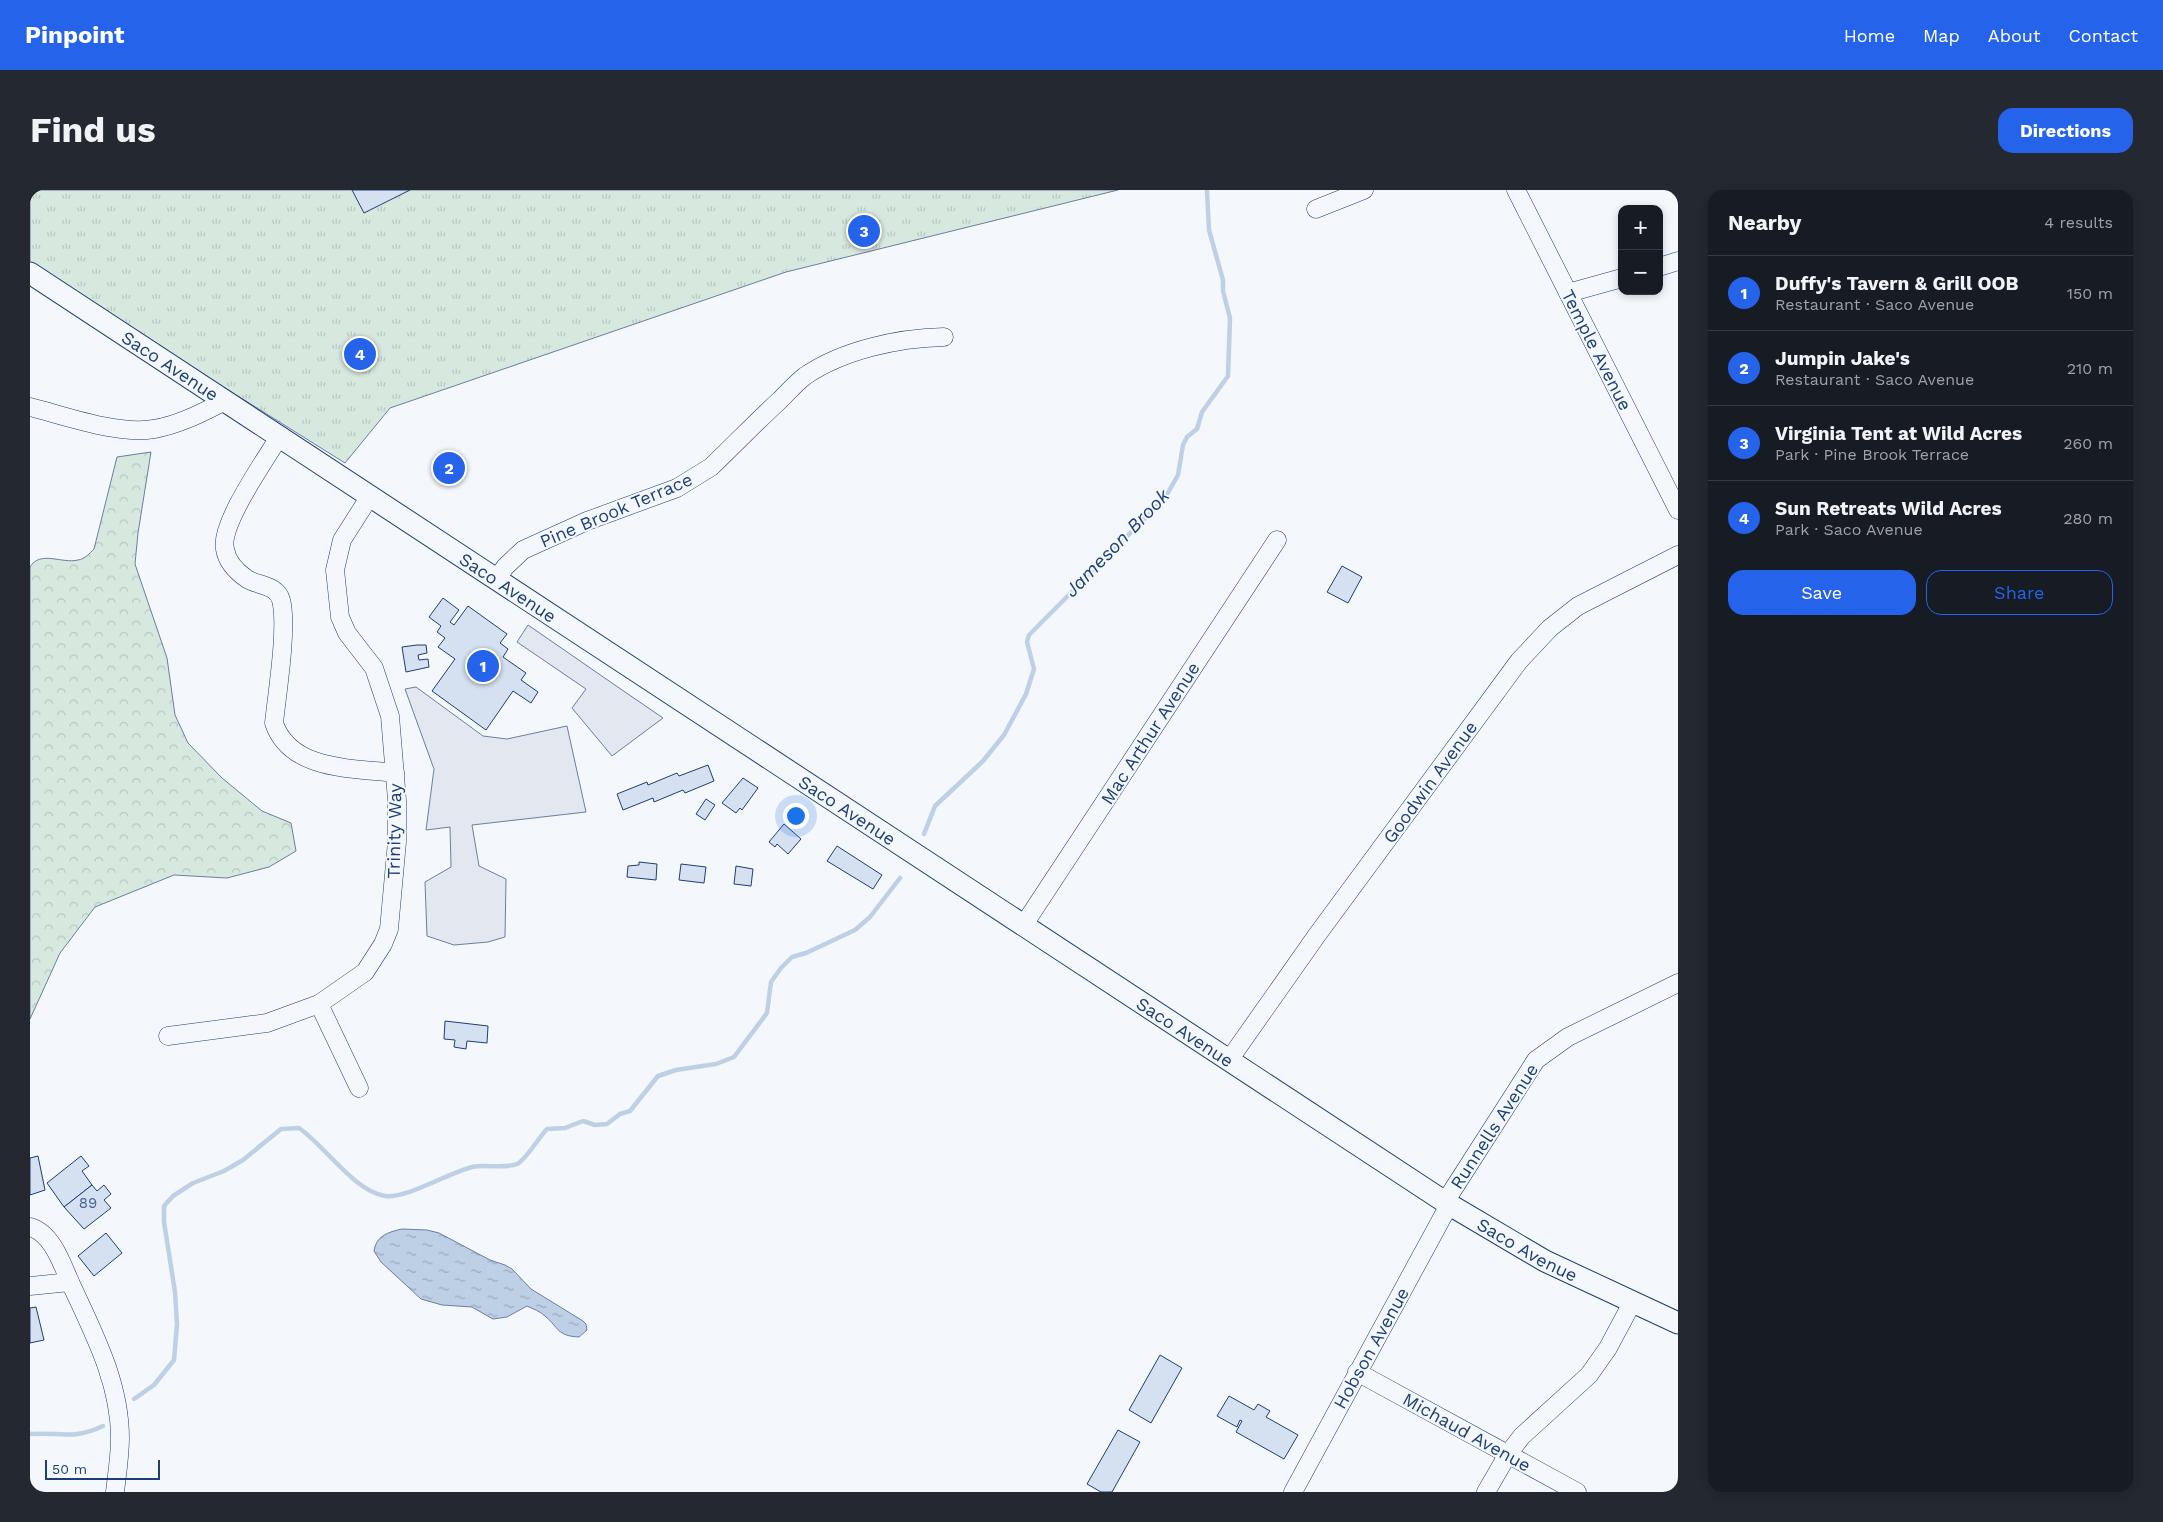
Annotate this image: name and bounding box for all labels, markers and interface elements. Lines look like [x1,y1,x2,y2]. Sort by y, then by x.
text: Pinpoint [25,21,125,49]
text: Home [1844,25,1895,46]
text: Map [1923,25,1960,46]
text: About [1988,25,2040,46]
text: Contact [2068,25,2138,46]
button: Directions [1998,108,2133,153]
text: Find us [30,109,156,151]
map controls [1618,205,1663,295]
button: + [1618,205,1663,250]
text: Nearby [1728,210,1801,235]
pin: 3 [848,212,880,250]
text: 4 results [2044,213,2113,232]
button: − [1618,250,1663,295]
text: Duffy's Tavern & Grill OOB [1775,272,2018,295]
text: 1 [1741,284,1747,303]
text: 150 m [2067,284,2113,303]
street label: Temple Avenue [1558,286,1636,414]
text: Restaurant · Saco Avenue [1775,295,1974,314]
street label: Saco Avenue [118,326,223,405]
pin: 4 [344,335,376,373]
text: Jumpin Jake's [1775,347,1910,370]
text: 2 [1739,359,1749,378]
text: 210 m [2067,359,2113,378]
text: Restaurant · Saco Avenue [1775,370,1974,389]
text: Virginia Tent at Wild Acres [1775,422,2022,445]
text: 3 [1739,434,1749,453]
text: 260 m [2063,434,2113,453]
text: Park · Pine Brook Terrace [1775,445,1969,464]
pin: 2 [433,449,465,487]
street label: Pine Brook Terrace [537,468,695,552]
water label: Jameson Brook [1060,484,1175,602]
text: Sun Retreats Wild Acres [1775,497,2002,520]
text: 4 [1739,509,1749,528]
text: 280 m [2063,509,2113,528]
text: Park · Saco Avenue [1775,520,1923,539]
street label: Saco Avenue [456,548,561,626]
button: Save [1728,570,1916,615]
button: Share [1926,570,2113,615]
pin: 1 [467,647,499,685]
street label: Mac Arthur Avenue [1096,658,1204,808]
street label: Goodwin Avenue [1379,717,1481,847]
street label: Saco Avenue [795,770,900,849]
street label: Trinity Way [383,782,405,879]
your location [783,803,809,829]
street label: Saco Avenue [1133,992,1238,1071]
street label: Runnells Avenue [1446,1059,1542,1193]
house number: 89 [79,1194,97,1212]
street label: Saco Avenue [1474,1213,1581,1285]
street label: Hobson Avenue [1329,1284,1413,1412]
street label: Michaud Avenue [1399,1388,1535,1476]
scale bar [45,1457,160,1480]
text: 50 m [52,1461,87,1477]

